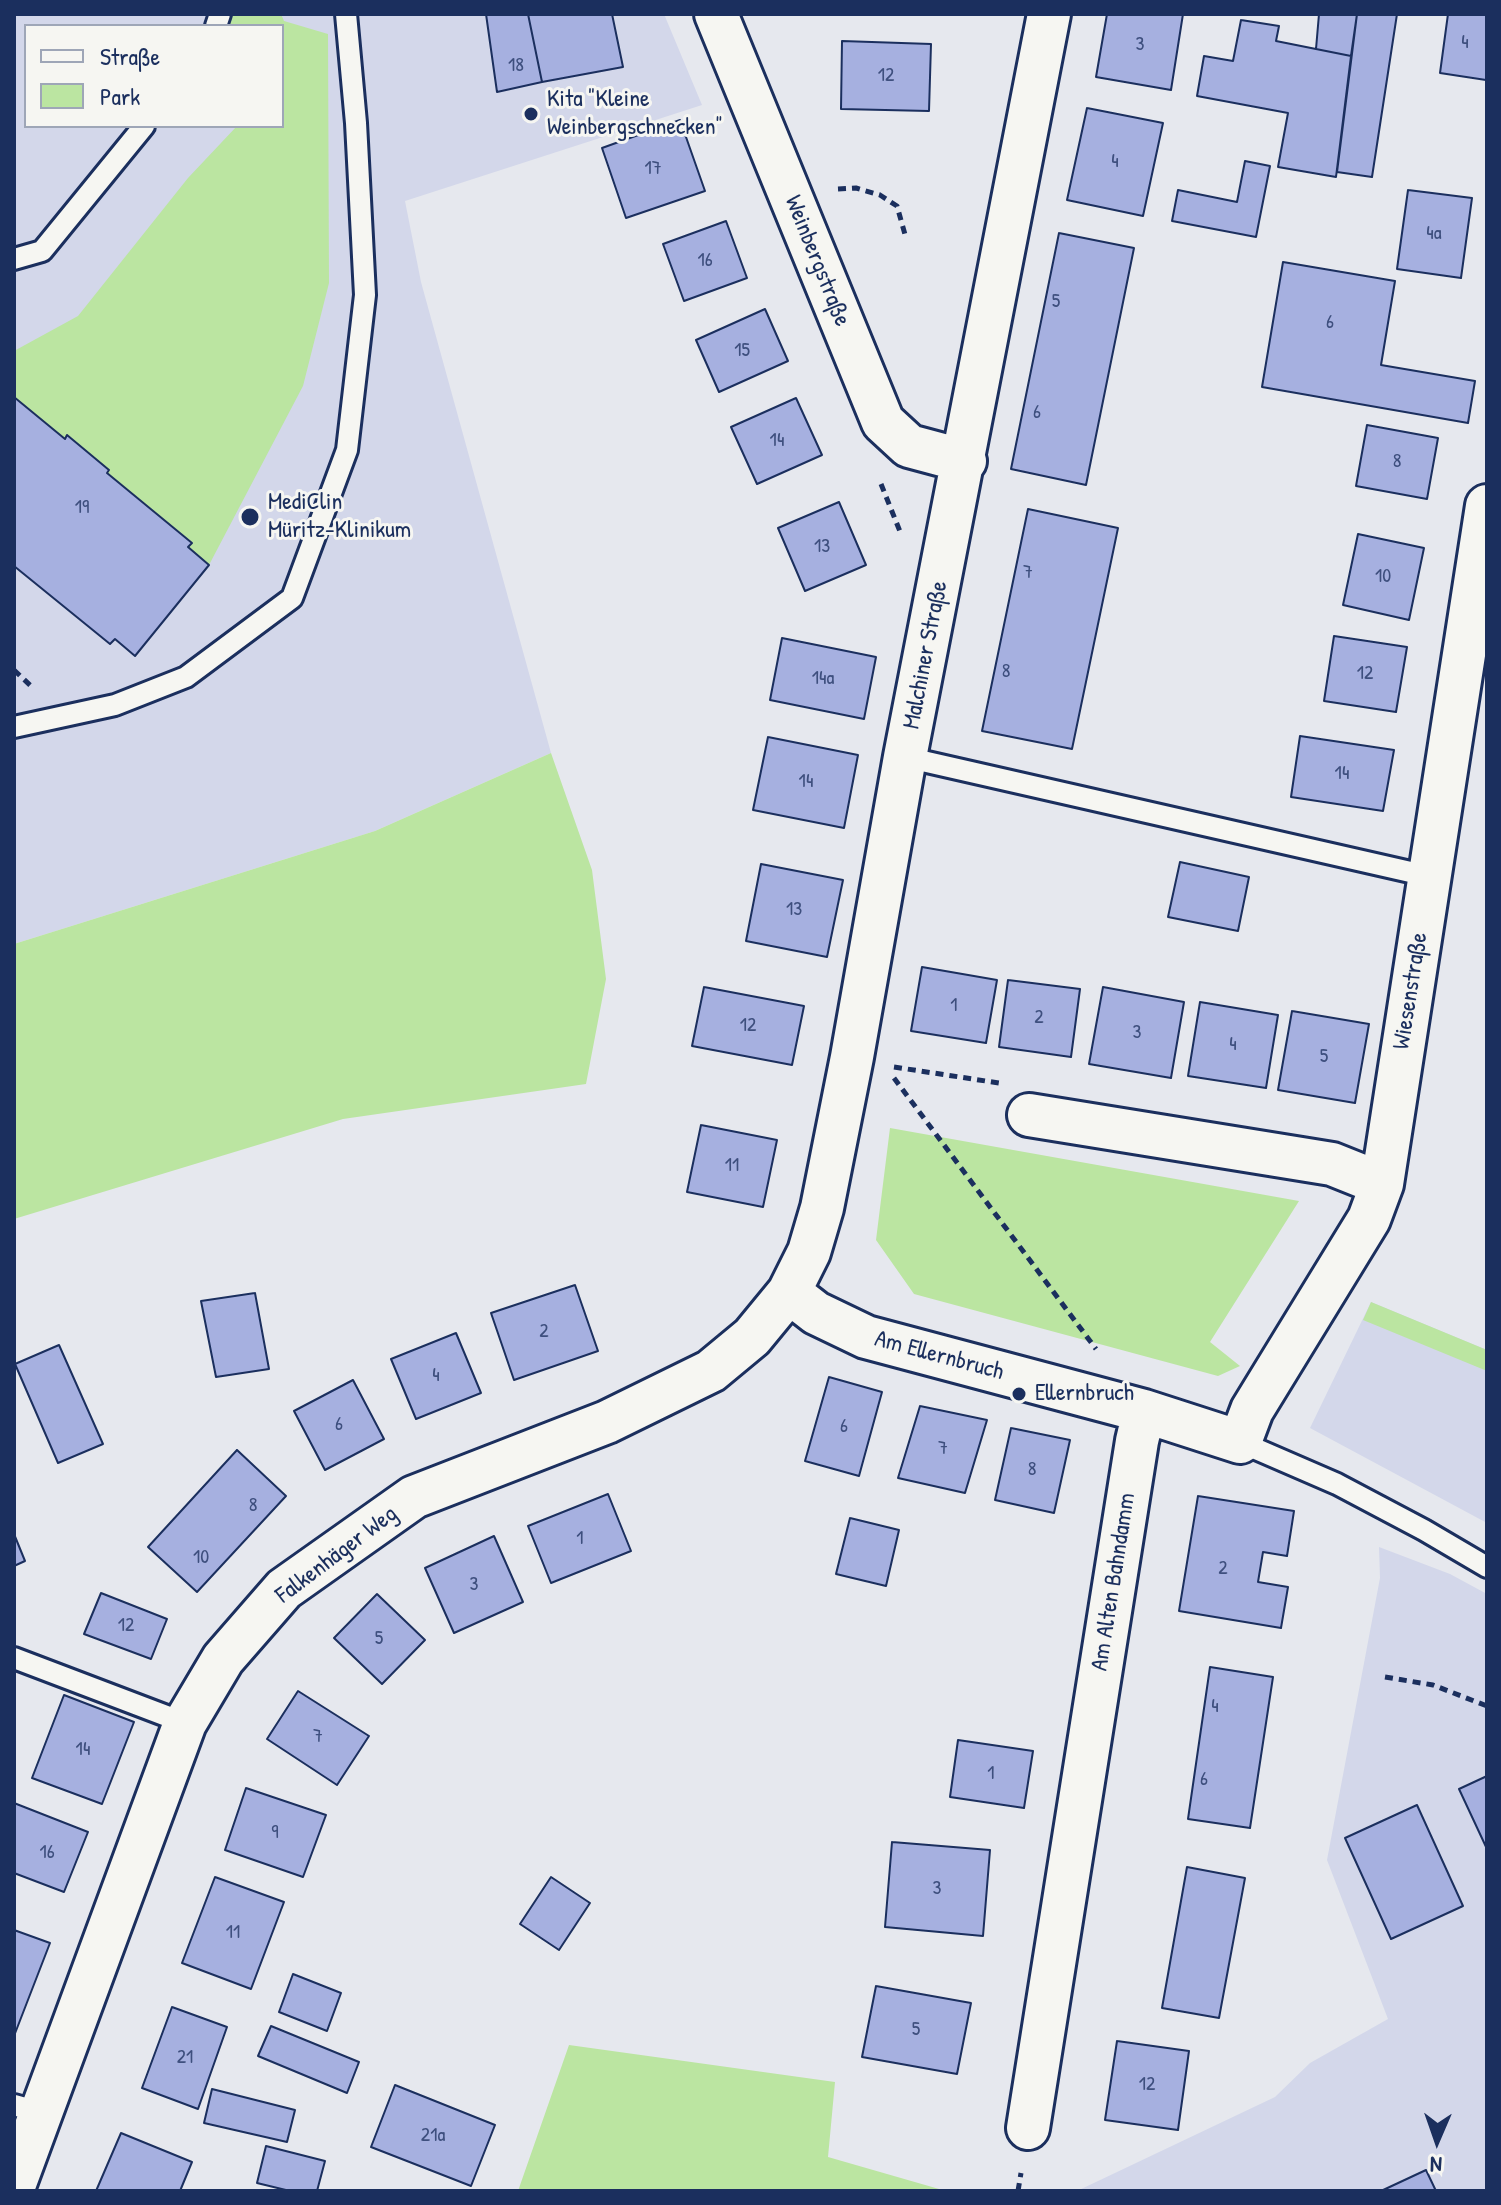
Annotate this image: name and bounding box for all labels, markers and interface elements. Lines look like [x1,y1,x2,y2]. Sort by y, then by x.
legend [24,24,284,128]
house number: 4 [1461,31,1469,55]
house number: 3 [1136,33,1144,57]
text: Straße [100,40,160,72]
house number: 18 [508,54,524,78]
house number: 12 [878,64,894,88]
text: Park [100,80,140,112]
place label: Kita "Kleine Weinbergschnecken" [547,86,723,142]
marker: Kita "Kleine Weinbergschnecken" [522,105,540,123]
house number: 4 [1111,150,1119,174]
house number: 17 [644,157,662,181]
street label: Weinbergstraße [778,191,856,331]
house number: 4a [1426,222,1442,246]
house number: 16 [697,249,713,273]
house number: 5 [1052,290,1060,314]
house number: 6 [1326,311,1334,335]
house number: 15 [734,339,750,363]
house number: 6 [1033,401,1041,425]
house number: 14 [770,429,784,453]
house number: 8 [1393,450,1401,474]
place label: MediClin Müritz-Klinikum [268,489,411,545]
house number: 19 [75,496,89,520]
marker: MediClin Müritz-Klinikum [239,506,261,528]
house number: 13 [814,535,830,559]
house number: 7 [1023,561,1033,585]
house number: 10 [1375,565,1391,589]
street label: Malchiner Straße [898,579,954,731]
house number: 8 [1002,660,1010,684]
house number: 12 [1357,662,1373,686]
house number: 14a [812,667,834,691]
house number: 14 [1335,762,1349,786]
house number: 14 [799,770,813,794]
house number: 13 [786,898,802,922]
street label: Wiesenstraße [1388,931,1434,1051]
house number: 1 [950,994,958,1018]
house number: 2 [1034,1006,1044,1030]
house number: 12 [740,1014,756,1038]
house number: 3 [1133,1021,1141,1045]
house number: 4 [1229,1033,1237,1057]
house number: 5 [1320,1045,1328,1069]
house number: 11 [725,1154,739,1178]
house number: 2 [539,1320,549,1344]
street label: Am Ellernbruch [871,1325,1007,1387]
house number: 4 [432,1364,440,1388]
place label: Ellernbruch [1035,1380,1134,1408]
marker: Ellernbruch [1010,1385,1028,1403]
house number: 6 [335,1413,343,1437]
house number: 6 [840,1415,848,1439]
house number: 7 [938,1437,948,1461]
house number: 8 [1028,1458,1036,1482]
street label: Am Alten Bahndamm [1086,1491,1142,1673]
house number: 8 [249,1494,257,1518]
street label: Falkenhäger Weg [271,1500,403,1610]
house number: 1 [576,1527,584,1551]
house number: 10 [193,1546,209,1570]
house number: 2 [1218,1557,1228,1581]
house number: 3 [470,1573,478,1597]
house number: 12 [118,1614,134,1638]
house number: 5 [375,1627,383,1651]
house number: 4 [1211,1695,1219,1719]
house number: 7 [313,1725,323,1749]
house number: 14 [76,1738,90,1762]
house number: 1 [987,1762,995,1786]
house number: 6 [1200,1768,1208,1792]
house number: 9 [271,1821,279,1845]
house number: 16 [39,1841,55,1865]
house number: 3 [933,1877,941,1901]
house number: 11 [226,1921,240,1945]
house number: 5 [912,2018,920,2042]
house number: 21 [177,2046,193,2070]
house number: 12 [1139,2073,1155,2097]
north arrow [1397,2101,1477,2181]
house number: 21a [421,2124,445,2148]
text: N [1430,2150,1443,2180]

